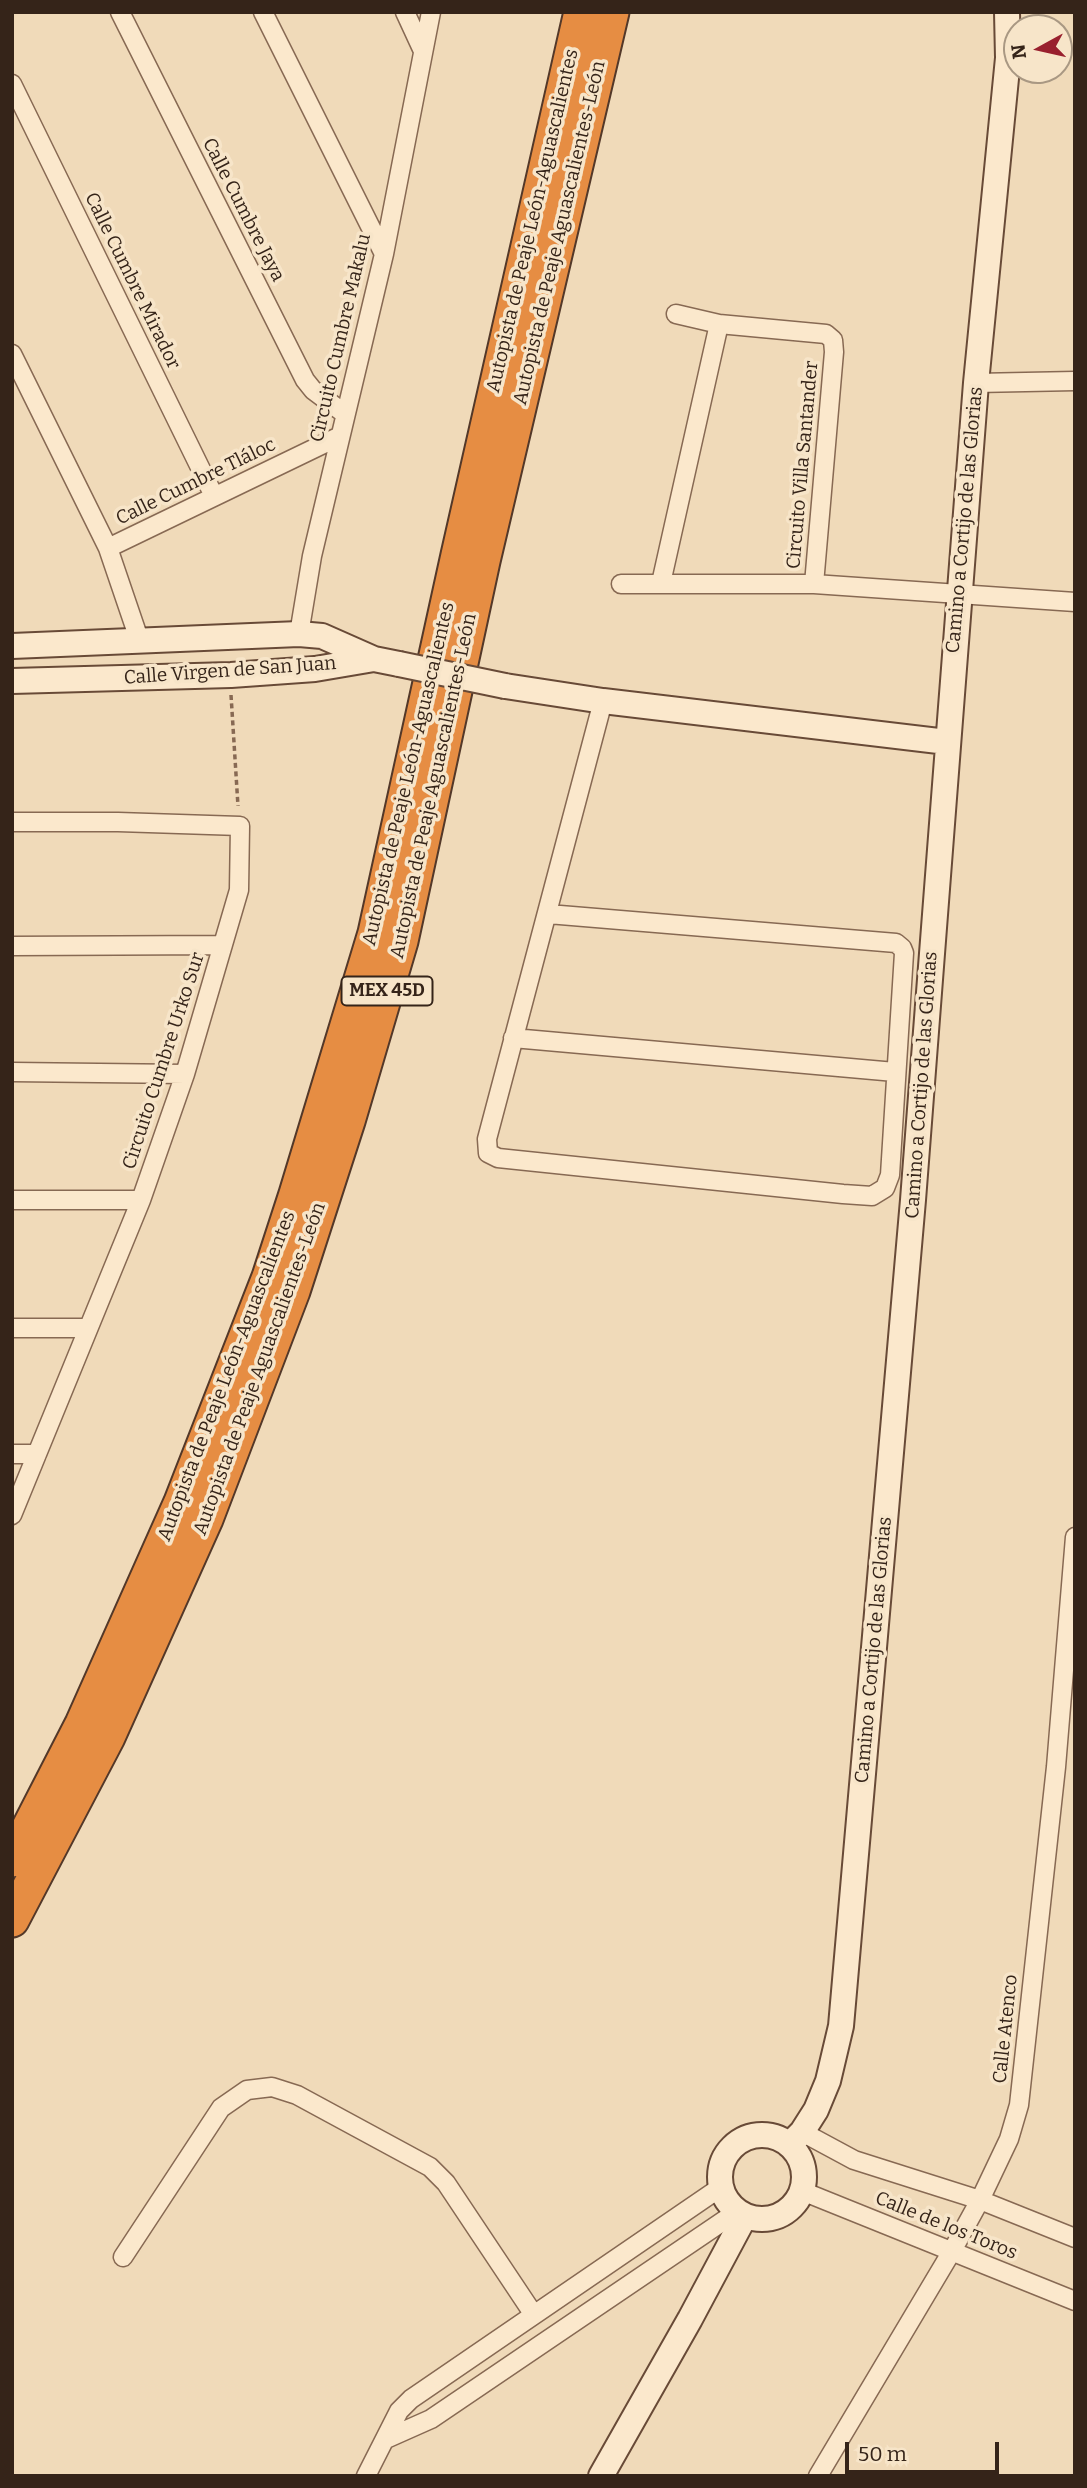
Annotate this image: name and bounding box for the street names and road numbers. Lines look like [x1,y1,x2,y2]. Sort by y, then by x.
street label: Autopista de Peaje León-Aguascalientes [482,47,584,395]
street label: Autopista de Peaje Aguascalientes-León [509,59,611,407]
street label: Calle Cumbre Jaya [197,134,289,286]
street label: Calle Cumbre Mirador [79,189,185,373]
street label: Circuito Cumbre Makalu [306,232,376,444]
street label: Circuito Villa Santander [783,360,823,570]
street label: Camino a Cortijo de las Glorias [942,386,988,654]
street label: Calle Cumbre Tláloc [112,433,280,531]
street label: Autopista de Peaje León-Aguascalientes [358,600,460,948]
street label: Autopista de Peaje Aguascalientes-León [386,611,482,961]
street label: Calle Virgen de San Juan [123,652,337,690]
street label: Circuito Cumbre Urko Sur [118,950,210,1172]
street label: Camino a Cortijo de las Glorias [901,951,943,1219]
road number: MEX 45D [342,976,432,1006]
street label: Autopista de Peaje Aguascalientes-León [189,1200,331,1538]
street label: Autopista de Peaje León-Aguascalientes [153,1208,301,1544]
street label: Camino a Cortijo de las Glorias [851,1516,897,1784]
street label: Calle Atenco [989,1973,1023,2085]
street label: Calle de los Toros [872,2187,1020,2265]

